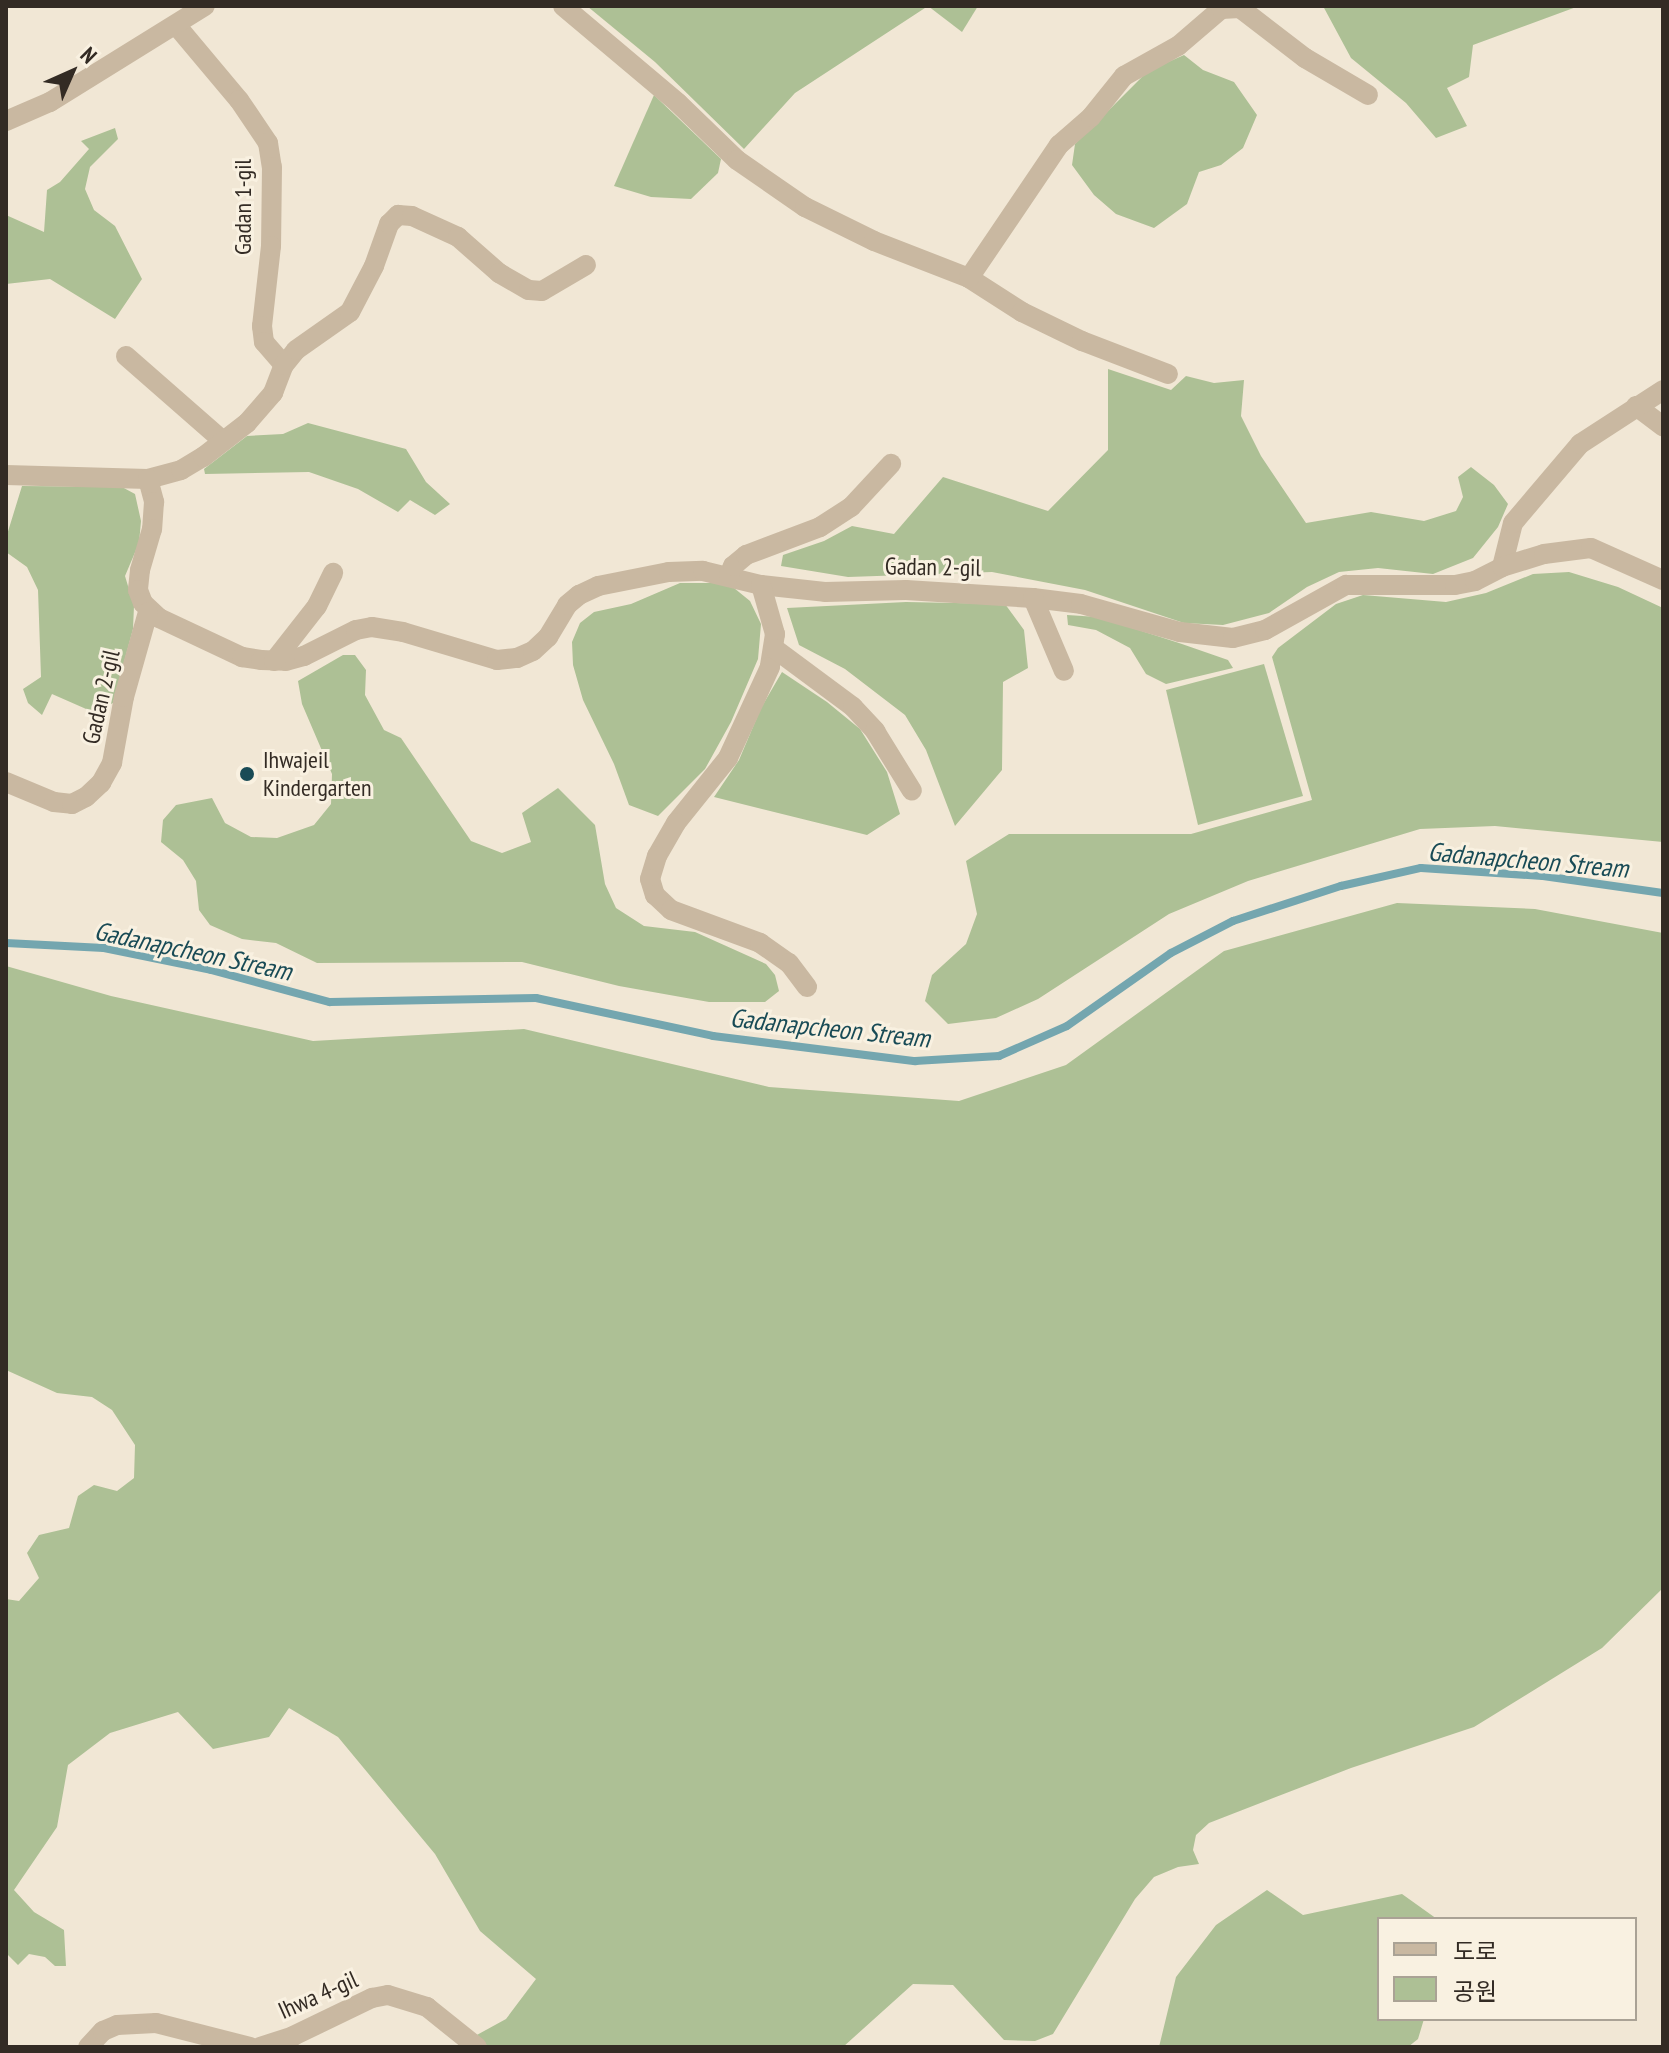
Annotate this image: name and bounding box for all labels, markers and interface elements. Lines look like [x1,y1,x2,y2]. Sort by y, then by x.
north arrow [32,32,112,112]
text: N [75,41,103,69]
street label: Gadan 1-gil [229,159,257,255]
street label: Gadan 2-gil [885,552,981,582]
street label: Gadan 2-gil [76,647,126,747]
place label: Ihwajeil Kindergarten [263,746,371,802]
marker: Ihwajeil Kindergarten [238,765,256,783]
water label: Gadanapcheon Stream [1427,836,1629,884]
water label: Gadanapcheon Stream [92,915,294,987]
water label: Gadanapcheon Stream [729,1002,931,1054]
legend [1377,1917,1637,2021]
text: 도로 [1453,1936,1497,1967]
street label: Ihwa 4-gil [274,1965,362,2025]
text: 공원 [1453,1976,1497,2007]

